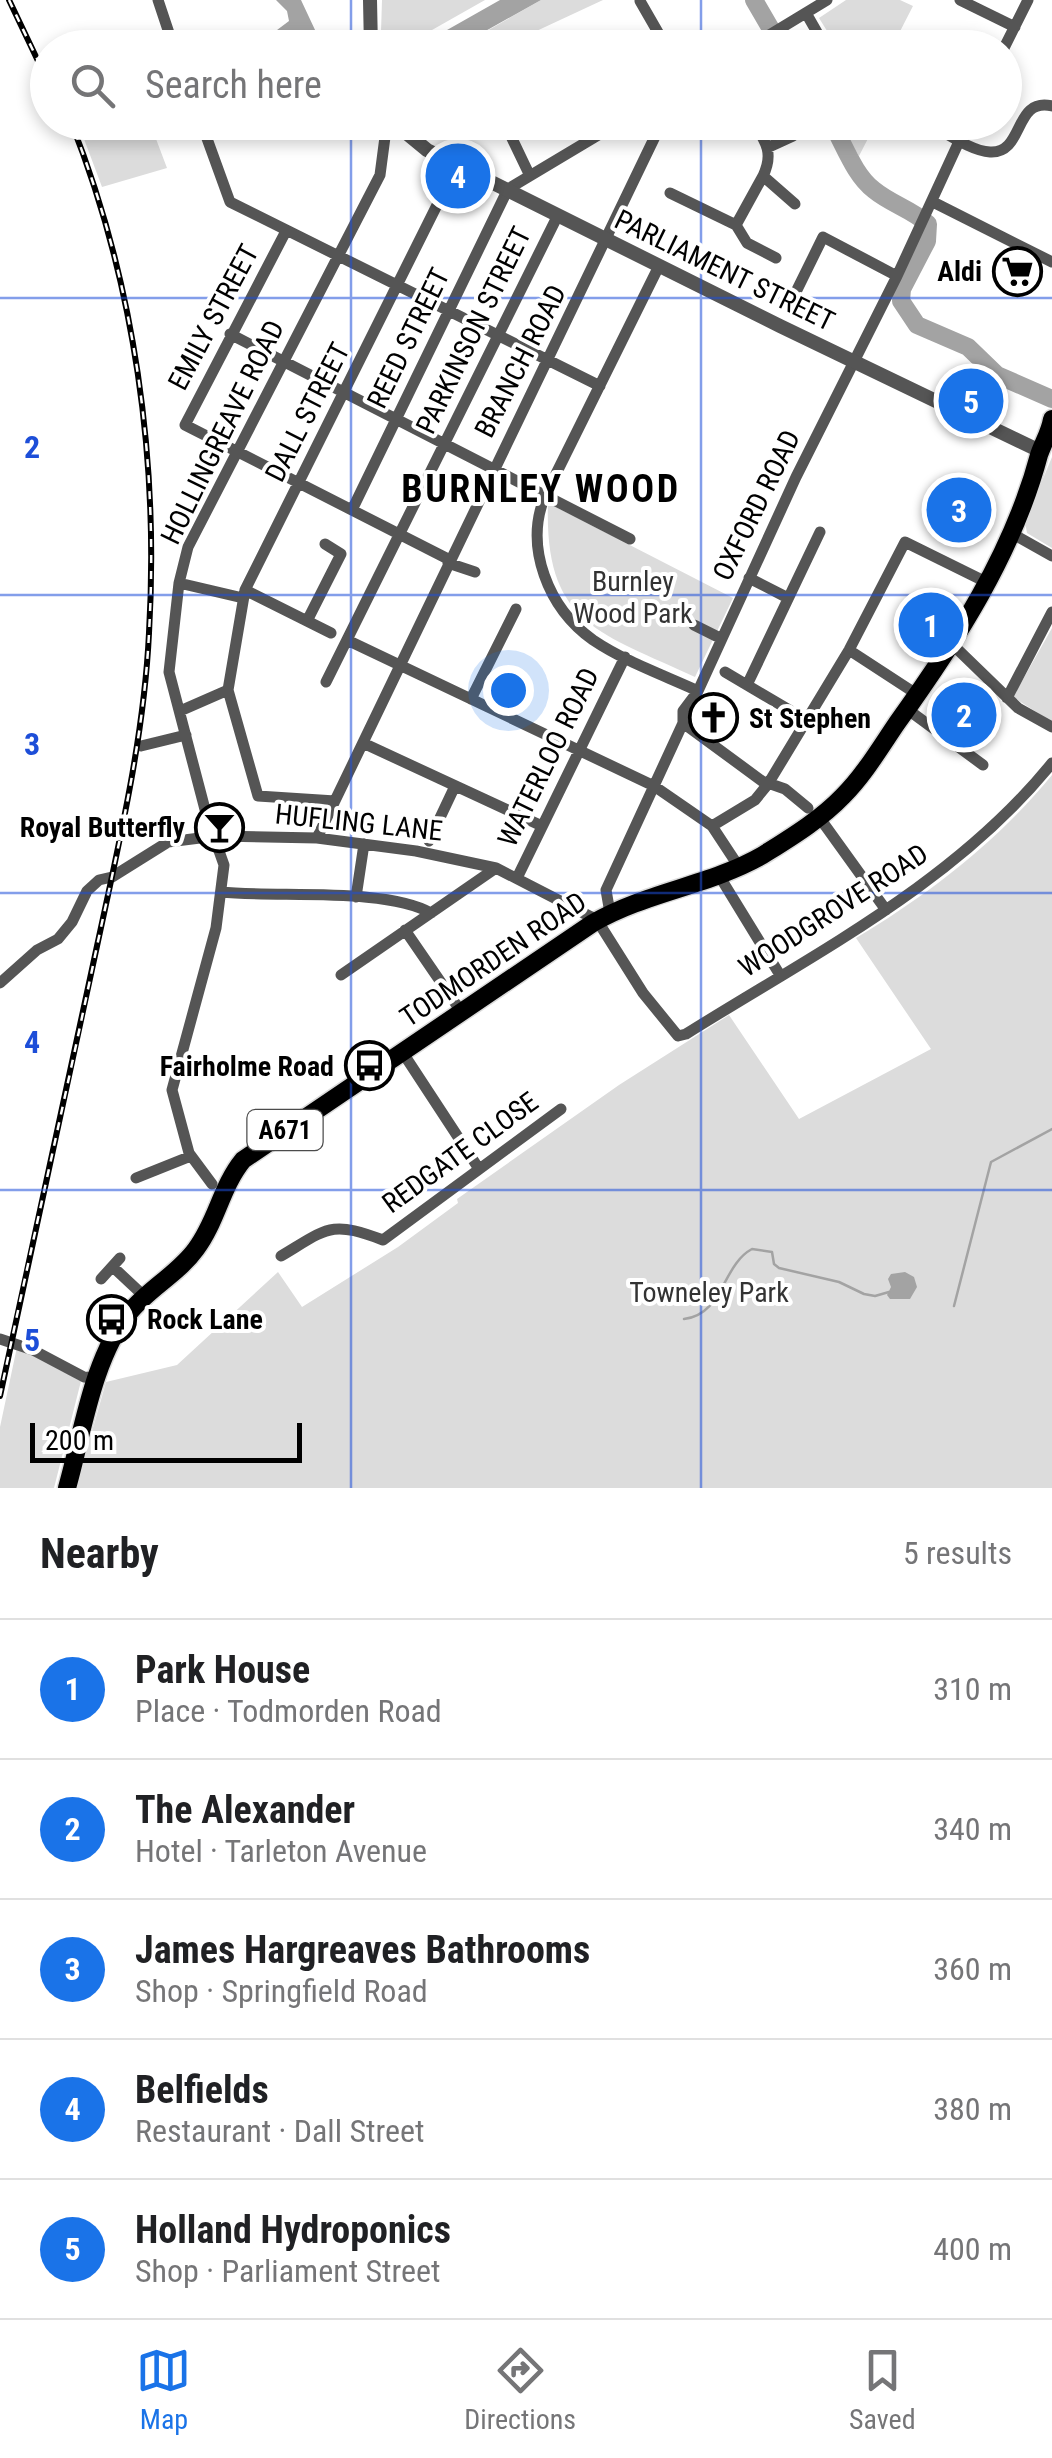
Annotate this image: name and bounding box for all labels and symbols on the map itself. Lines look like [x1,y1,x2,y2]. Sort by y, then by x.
pin: 4 [426,138,490,214]
street label: PARLIAMENT STREET [609,203,840,338]
street label: PARKINSON STREET [409,221,538,439]
street label: EMILY STREET [161,239,266,396]
supermarket icon: Aldi [991,245,1043,297]
place label: Aldi [937,255,982,288]
street label: REED STREET [360,263,457,414]
street label: BRANCH ROAD [468,279,573,443]
street label: HOLLINGREAVE ROAD [154,315,291,550]
street label: DALL STREET [258,337,357,487]
pin: 5 [938,364,1004,438]
street label: OXFORD ROAD [706,425,807,586]
text: 2 [24,428,40,466]
district label: BURNLEY WOOD [401,467,681,511]
pin: 3 [926,472,992,548]
park label: Burnley Wood Park [573,565,693,630]
pin: 1 [898,588,964,662]
street label: WATERLOO ROAD [491,663,606,852]
your location [483,665,534,716]
pin: 2 [932,678,996,752]
church icon: St Stephen [688,692,740,744]
place label: St Stephen [749,702,871,735]
text: 3 [24,725,40,763]
street label: HUFLING LANE [274,797,444,848]
bar icon: Royal Butterfly [194,801,246,853]
place label: Royal Butterfly [20,811,186,844]
street label: WOODGROVE ROAD [733,837,934,984]
street label: TODMORDEN ROAD [394,885,592,1034]
text: 4 [24,1023,40,1061]
bus stop icon: Fairholme Road [343,1040,395,1092]
place label: Fairholme Road [160,1050,334,1083]
street label: REDGATE CLOSE [376,1085,544,1220]
road number: A671 [248,1110,322,1150]
park label: Towneley Park [629,1276,789,1309]
bus stop icon: Rock Lane [86,1293,138,1345]
place label: Rock Lane [147,1303,263,1336]
text: 5 [24,1321,40,1359]
scale bar [30,1418,302,1462]

